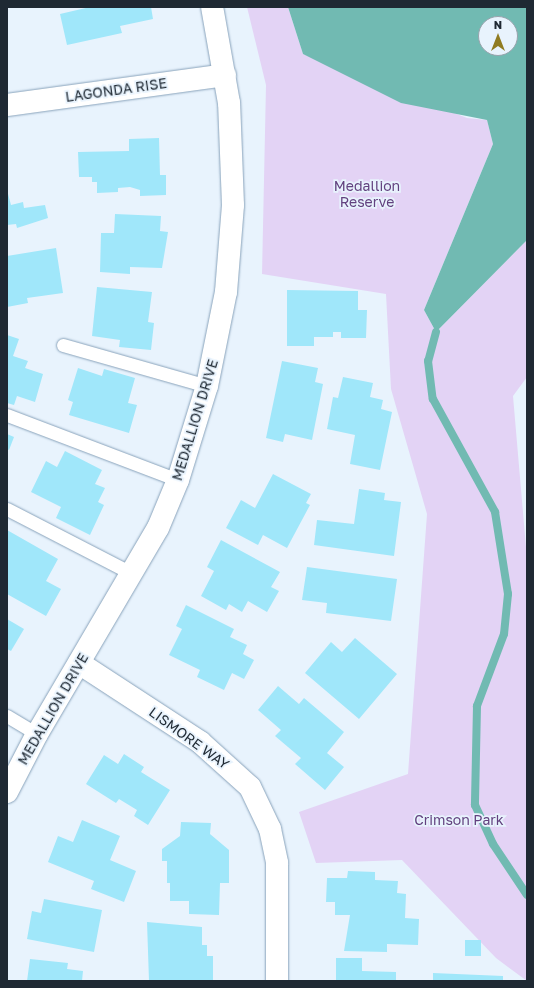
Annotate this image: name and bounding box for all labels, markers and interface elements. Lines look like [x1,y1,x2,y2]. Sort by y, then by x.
north arrow [478,16,518,56]
text: N [494,18,502,31]
street label: LAGONDA RISE [64,75,168,105]
park label: Medallion Reserve [334,178,400,210]
street label: MEDALLION DRIVE [169,357,221,483]
street label: MEDALLION DRIVE [14,650,92,768]
street label: LISMORE WAY [146,703,232,773]
park label: Crimson Park [414,812,504,828]

